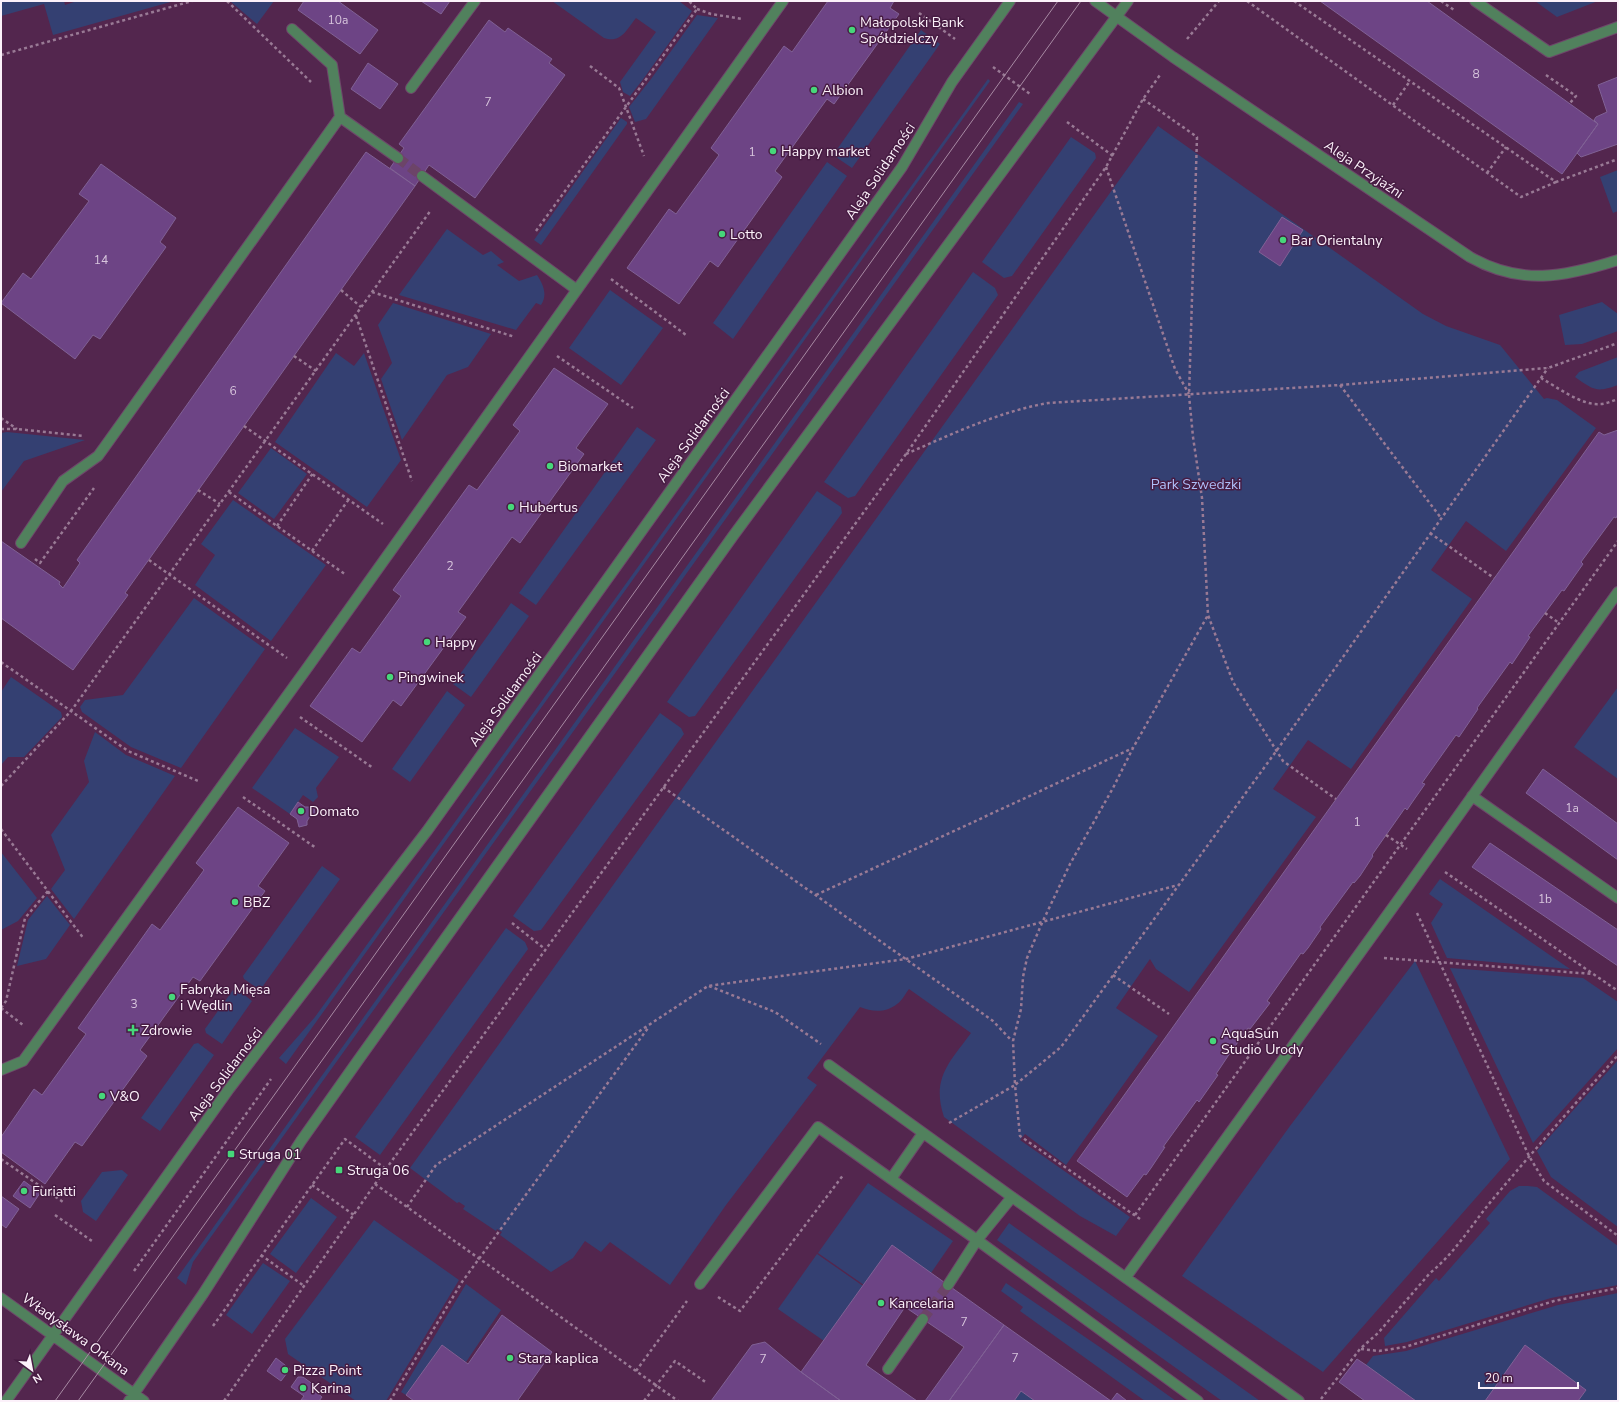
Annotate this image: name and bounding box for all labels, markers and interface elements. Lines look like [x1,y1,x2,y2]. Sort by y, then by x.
house number: 10a [328,12,348,28]
place label: Małopolski Bank Spółdzielczy [860,13,965,48]
marker: Małopolski Bank Spółdzielczy [847,25,857,35]
house number: 8 [1472,66,1480,82]
place label: Albion [822,81,864,100]
marker: Albion [809,85,819,95]
house number: 7 [484,94,492,110]
street label: Aleja Solidarności [841,119,920,223]
street label: Aleja Przyjaźni [1320,136,1407,203]
place label: Happy market [781,142,870,161]
house number: 1 [748,144,756,160]
marker: Happy market [768,146,778,156]
place label: Lotto [730,225,763,244]
marker: Lotto [717,229,727,239]
place label: Bar Orientalny [1291,231,1383,250]
marker: Bar Orientalny [1278,235,1288,245]
house number: 14 [94,252,108,268]
house number: 6 [229,383,237,399]
street label: Aleja Solidarności [653,384,734,486]
place label: Biomarket [558,457,622,476]
marker: Biomarket [545,461,555,471]
park label: Park Szwedzki [1151,475,1241,494]
place label: Hubertus [519,498,578,517]
marker: Hubertus [506,502,516,512]
house number: 2 [446,558,454,574]
place label: Happy [435,633,477,652]
marker: Happy [422,637,432,647]
street label: Aleja Solidarności [465,648,546,750]
place label: Pingwinek [398,668,465,687]
marker: Pingwinek [385,672,395,682]
house number: 1a [1565,800,1579,816]
place label: Domato [309,802,359,821]
marker: Domato [296,806,306,816]
house number: 1 [1353,814,1361,830]
house number: 1b [1538,891,1552,907]
place label: BBZ [243,893,270,912]
marker: BBZ [230,897,240,907]
place label: Fabryka Mięsa i Wędlin [180,980,270,1015]
marker: Fabryka Mięsa i Wędlin [167,992,177,1002]
house number: 3 [130,996,138,1012]
place label: Zdrowie [141,1021,192,1040]
street label: Aleja Solidarności [184,1024,267,1125]
place label: AquaSun Studio Urody [1221,1024,1304,1059]
marker: Zdrowie [128,1025,138,1035]
marker: AquaSun Studio Urody [1208,1036,1218,1046]
place label: V&O [109,1087,140,1106]
marker: V&O [97,1091,107,1101]
place label: Struga 01 [239,1145,301,1164]
marker: Struga 01 [226,1149,236,1159]
place label: Struga 06 [347,1161,409,1180]
marker: Struga 06 [334,1165,344,1175]
place label: Furiatti [32,1182,76,1201]
marker: Furiatti [19,1186,29,1196]
street label: Władysława Orkana [18,1289,133,1380]
place label: Kancelaria [889,1294,954,1313]
marker: Kancelaria [876,1298,886,1308]
house number: 7 [960,1314,968,1330]
place label: Stara kaplica [518,1349,599,1368]
north arrow [12,1350,52,1390]
house number: 7 [1011,1350,1019,1366]
house number: 7 [759,1351,767,1367]
marker: Stara kaplica [505,1353,515,1363]
place label: Pizza Point [293,1361,362,1380]
scale bar [1479,1364,1578,1390]
marker: Pizza Point [280,1365,290,1375]
text: N [30,1370,45,1387]
text: 20 m [1485,1370,1513,1386]
place label: Karina [311,1379,351,1398]
marker: Karina [298,1383,308,1393]

